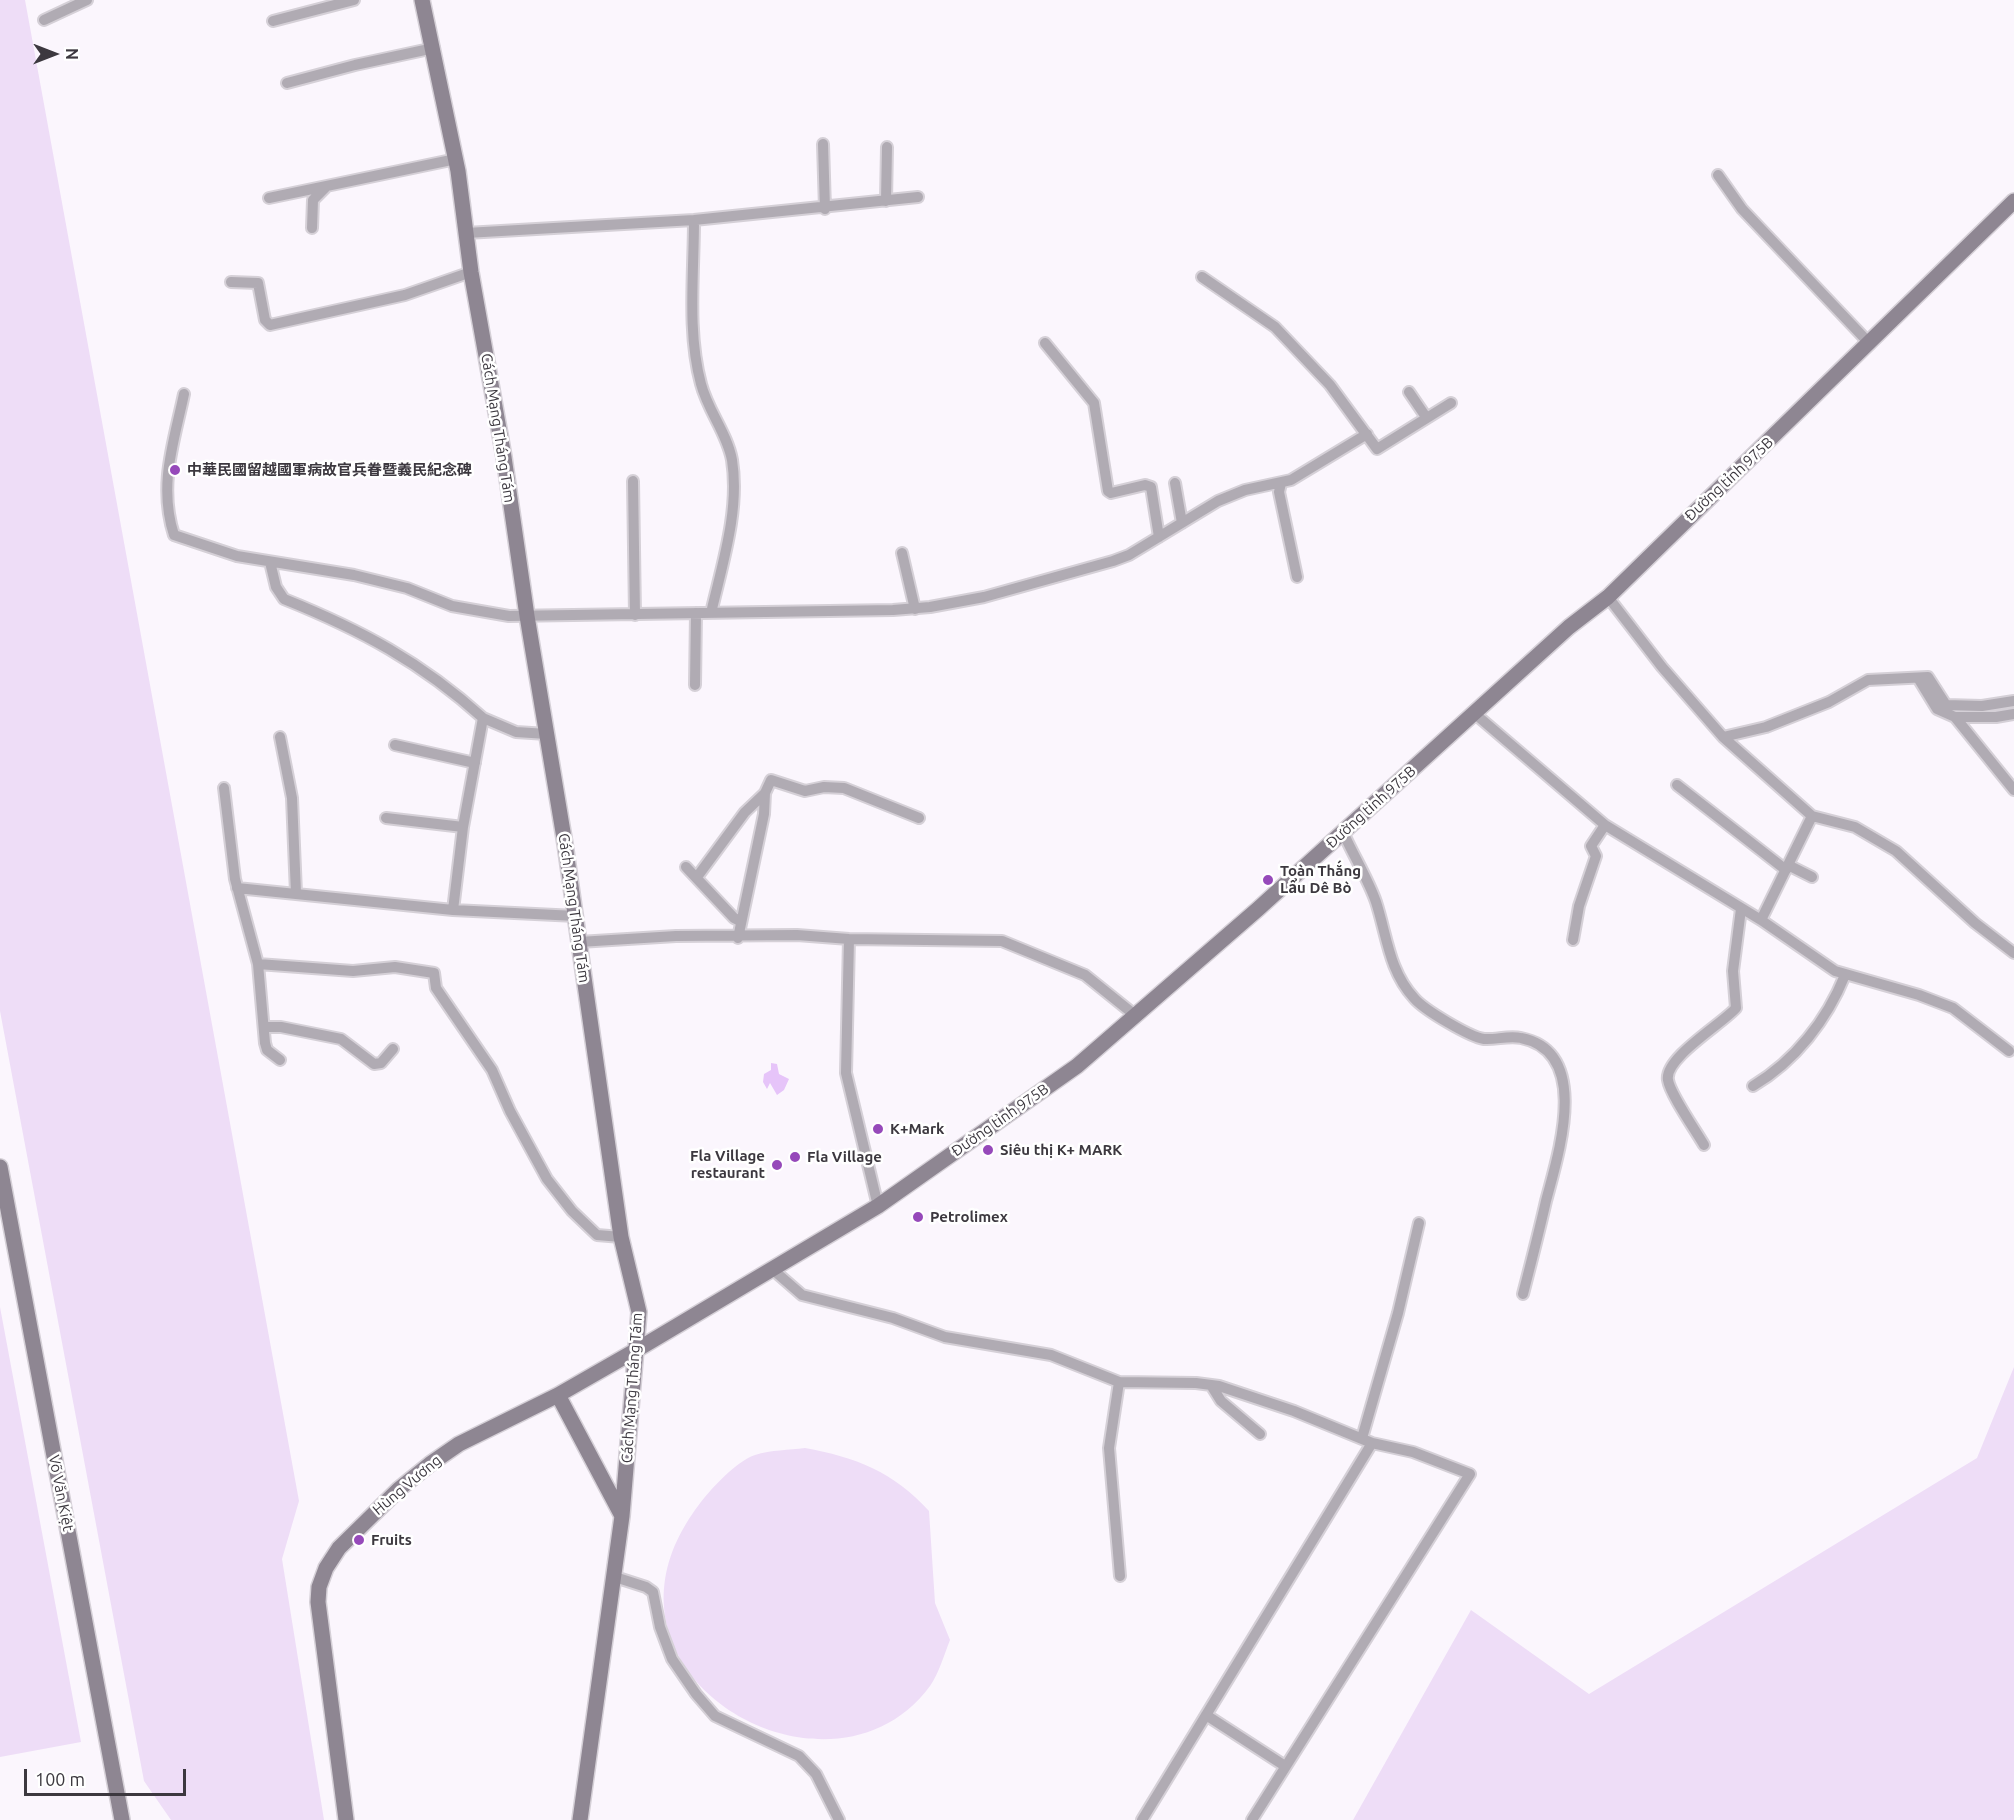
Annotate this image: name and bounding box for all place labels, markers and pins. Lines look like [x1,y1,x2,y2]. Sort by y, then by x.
place label: 中華民國留越國軍病故官兵眷暨義民紀念碑 [187,461,472,479]
marker: 中華民國留越國軍病故官兵眷暨義民紀念碑 [168,463,182,477]
place label: Toàn Thắng Lẩu Dê Bò [1280,862,1361,897]
marker: Toàn Thắng Lẩu Dê Bò [1261,873,1275,887]
place label: K+Mark [890,1120,945,1138]
marker: K+Mark [871,1122,885,1136]
place label: Siêu thị K+ MARK [1000,1141,1122,1159]
marker: Siêu thị K+ MARK [981,1143,995,1157]
place label: Fla Village restaurant [690,1147,765,1182]
place label: Fla Village [807,1148,882,1166]
marker: Fla Village [788,1150,802,1164]
marker: Fla Village restaurant [770,1158,784,1172]
place label: Petrolimex [930,1208,1008,1226]
marker: Petrolimex [911,1210,925,1224]
place label: Fruits [371,1531,412,1549]
marker: Fruits [352,1533,366,1547]

